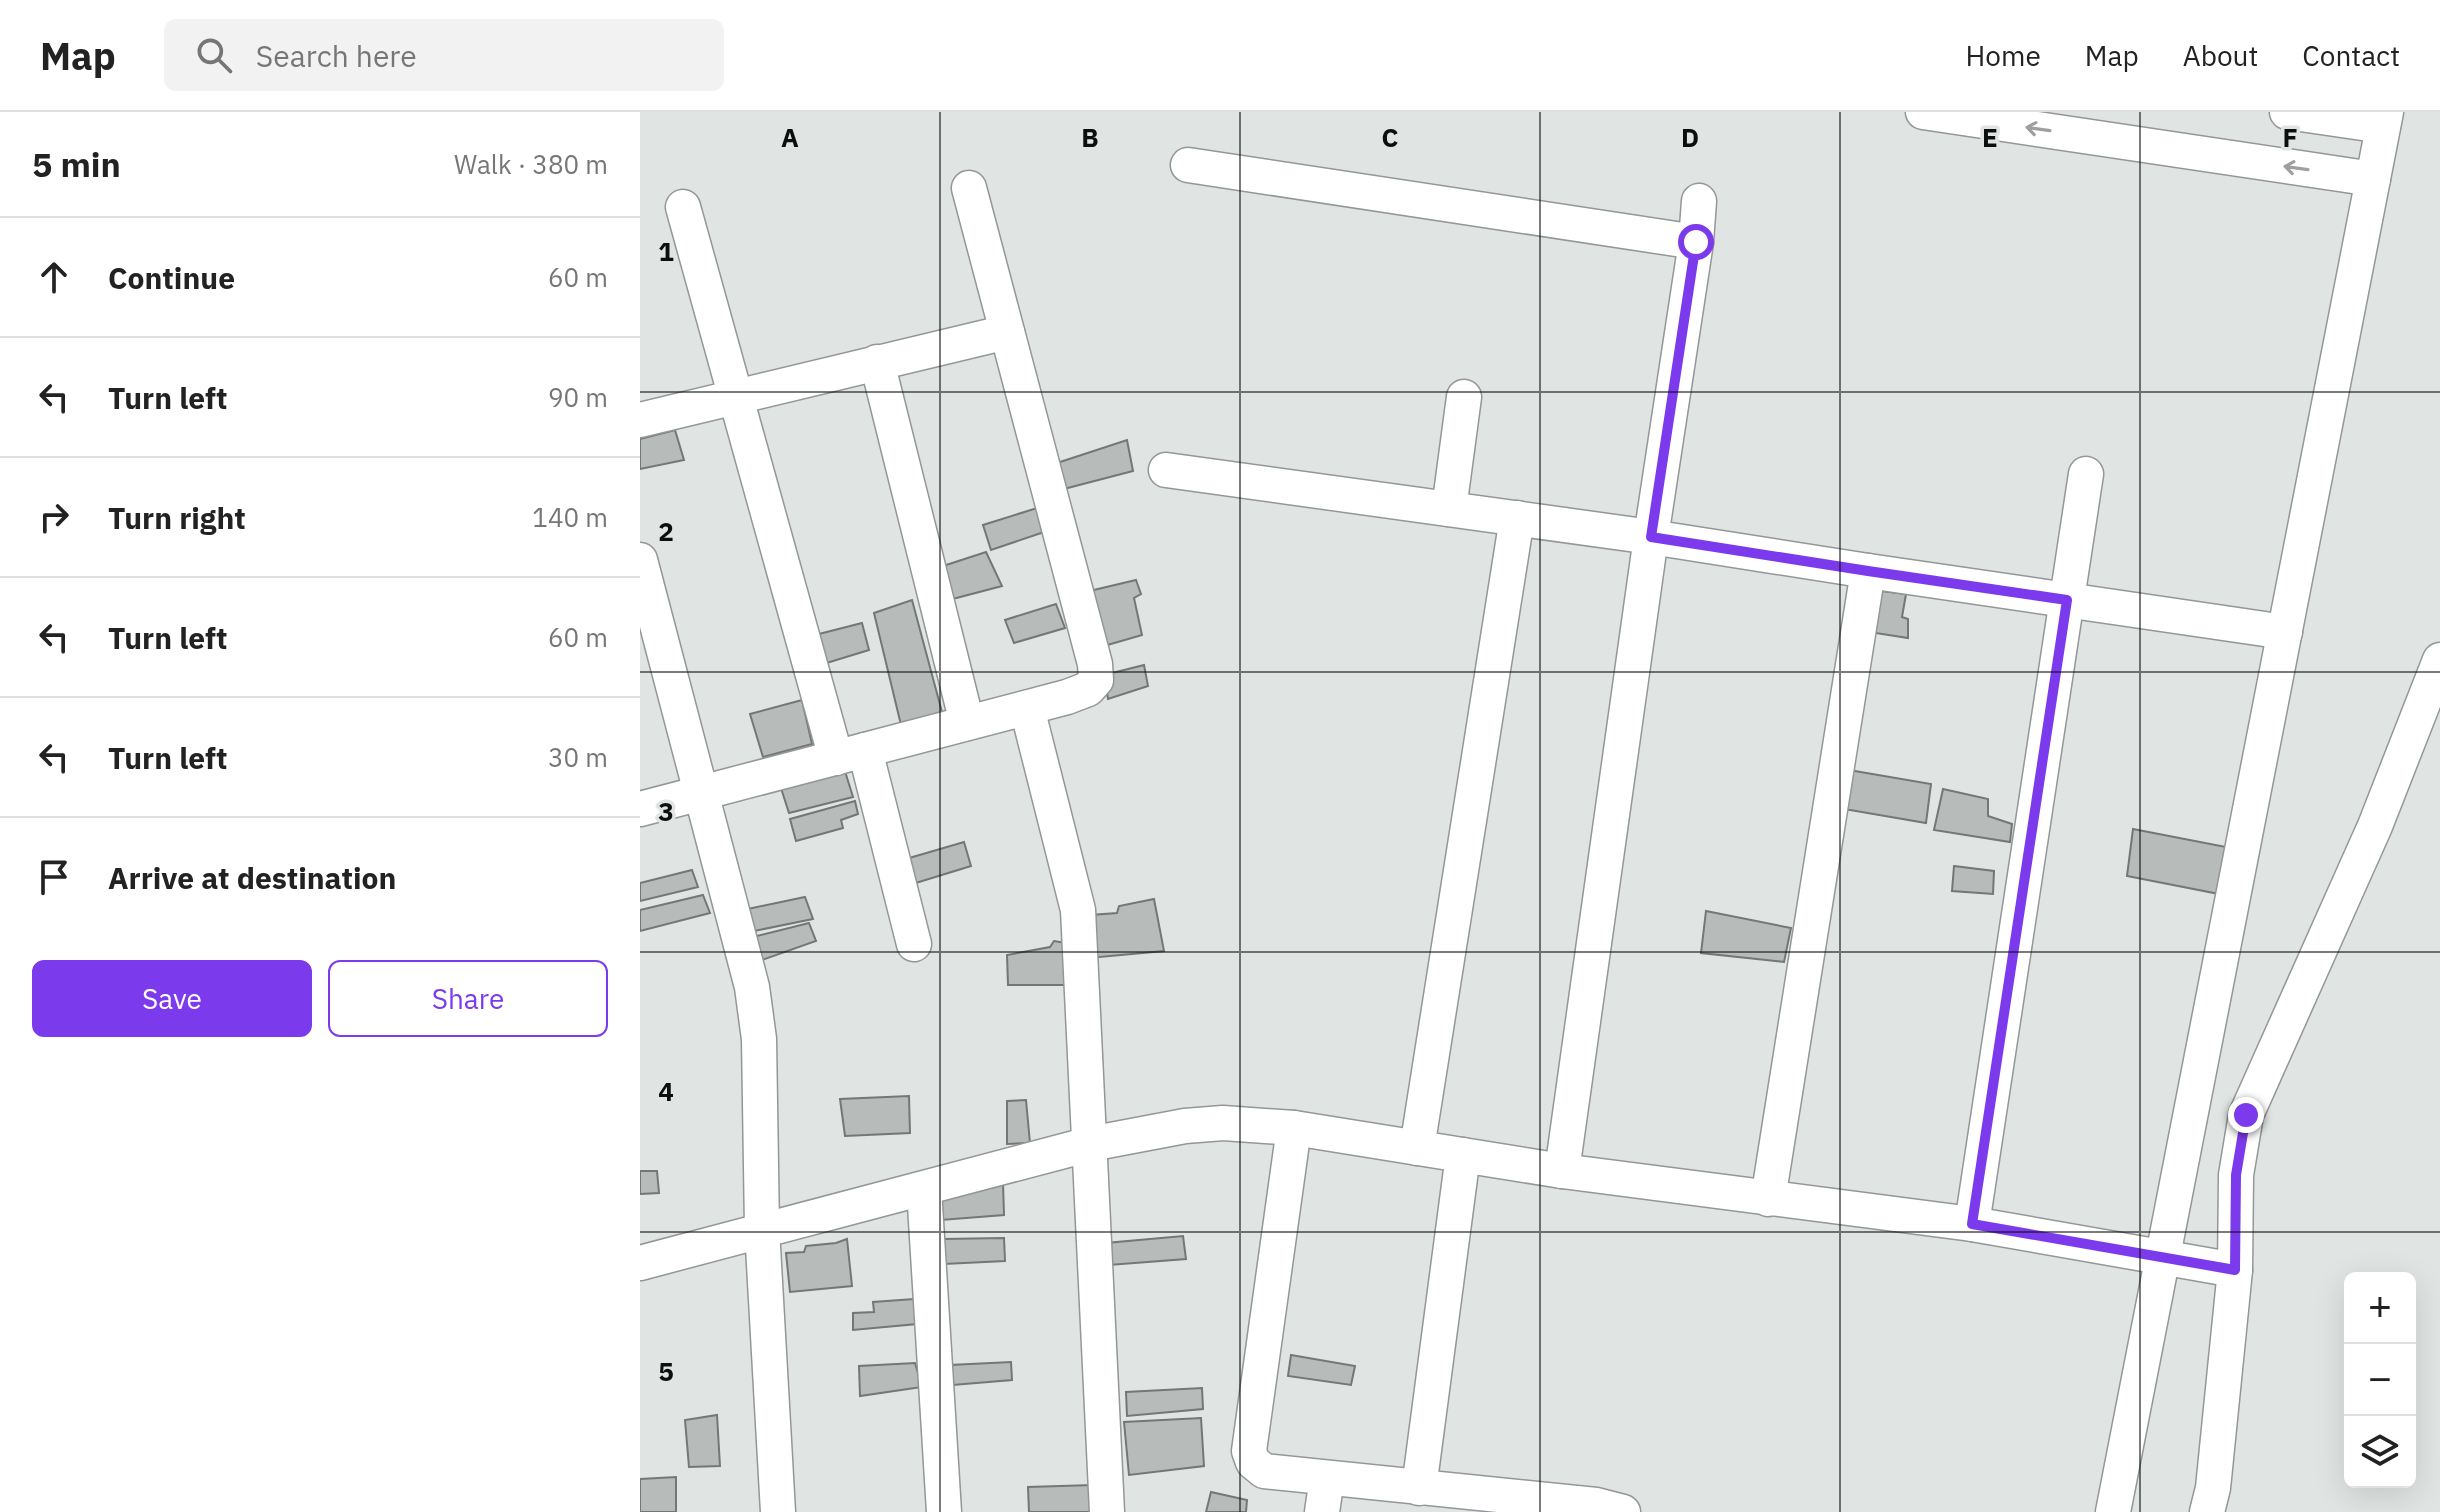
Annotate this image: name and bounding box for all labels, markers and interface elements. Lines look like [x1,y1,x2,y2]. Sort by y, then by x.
search box [164,19,724,91]
text: Map [40,31,116,80]
icon: search [192,33,236,77]
text: Search here [256,36,417,75]
text: Home [1965,37,2041,74]
text: Map [2085,37,2139,74]
text: About [2183,37,2258,74]
text: Contact [2302,37,2400,74]
text: A [781,120,799,154]
text: B [1081,120,1099,154]
text: C [1382,120,1399,154]
text: D [1681,120,1699,154]
text: E [1982,120,1998,154]
text: F [2282,120,2298,154]
one-way arrow [2026,121,2051,136]
text: 5 min [32,142,121,186]
text: Walk · 380 m [454,147,608,181]
one-way arrow [2283,159,2309,174]
route start [1678,224,1714,260]
text: 1 [658,234,674,268]
icon: ahead [32,255,76,299]
text: Continue [108,258,235,297]
text: 60 m [548,260,608,294]
icon: left [32,375,76,419]
text: Turn left [108,378,227,417]
text: 90 m [548,380,608,414]
icon: right [32,495,76,539]
text: Turn right [108,498,246,537]
text: 140 m [532,500,608,534]
text: 2 [658,514,674,548]
icon: left [32,615,76,659]
text: Turn left [108,618,227,657]
text: 60 m [548,620,608,654]
icon: left [32,735,76,779]
text: Turn left [108,738,227,777]
text: 30 m [548,740,608,774]
text: 3 [658,794,674,828]
icon: arrive [32,855,76,899]
text: Arrive at destination [108,858,396,897]
button: Save [32,960,312,1037]
button: Share [328,960,608,1037]
text: 4 [658,1074,674,1108]
route end [2228,1097,2264,1133]
map controls [2344,1272,2416,1488]
button: + [2344,1272,2416,1344]
button: − [2344,1344,2416,1416]
text: 5 [658,1354,674,1388]
button: layers [2344,1416,2416,1488]

